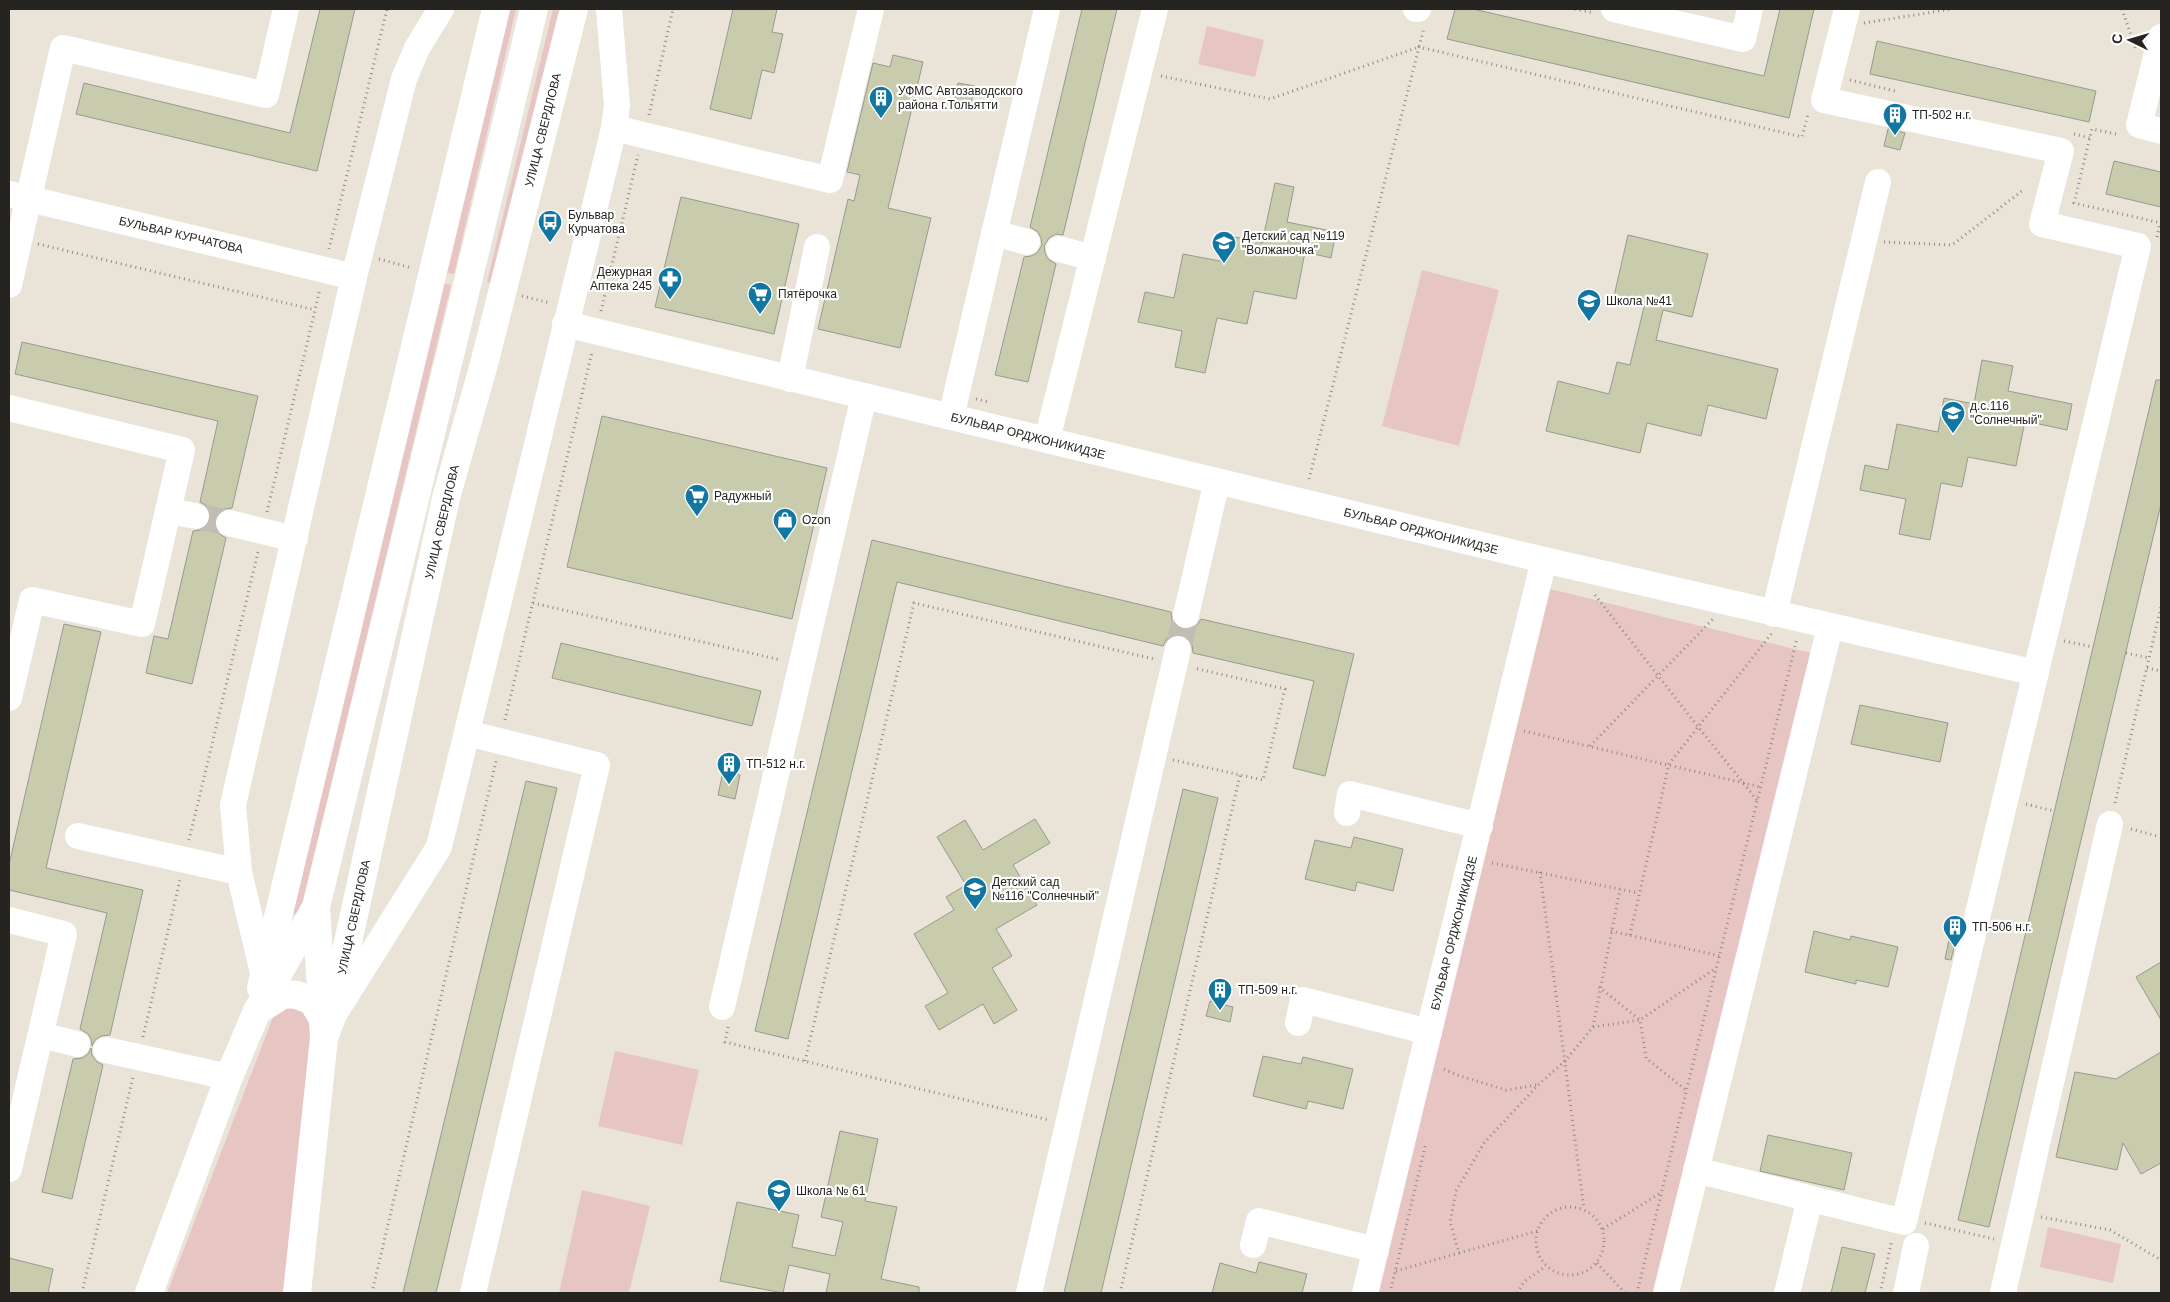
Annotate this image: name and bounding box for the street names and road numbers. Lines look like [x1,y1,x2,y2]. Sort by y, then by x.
street label: УЛИЦА СВЕРДЛОВА [522,72,564,188]
street label: БУЛЬВАР КУРЧАТОВА [118,214,244,256]
street label: БУЛЬВАР ОРДЖОНИКИДЗЕ [949,410,1107,462]
street label: УЛИЦА СВЕРДЛОВА [422,464,462,580]
street label: БУЛЬВАР ОРДЖОНИКИДЗЕ [1342,505,1500,557]
street label: БУЛЬВАР ОРДЖОНИКИДЗЕ [1428,854,1480,1012]
street label: УЛИЦА СВЕРДЛОВА [335,858,373,976]

